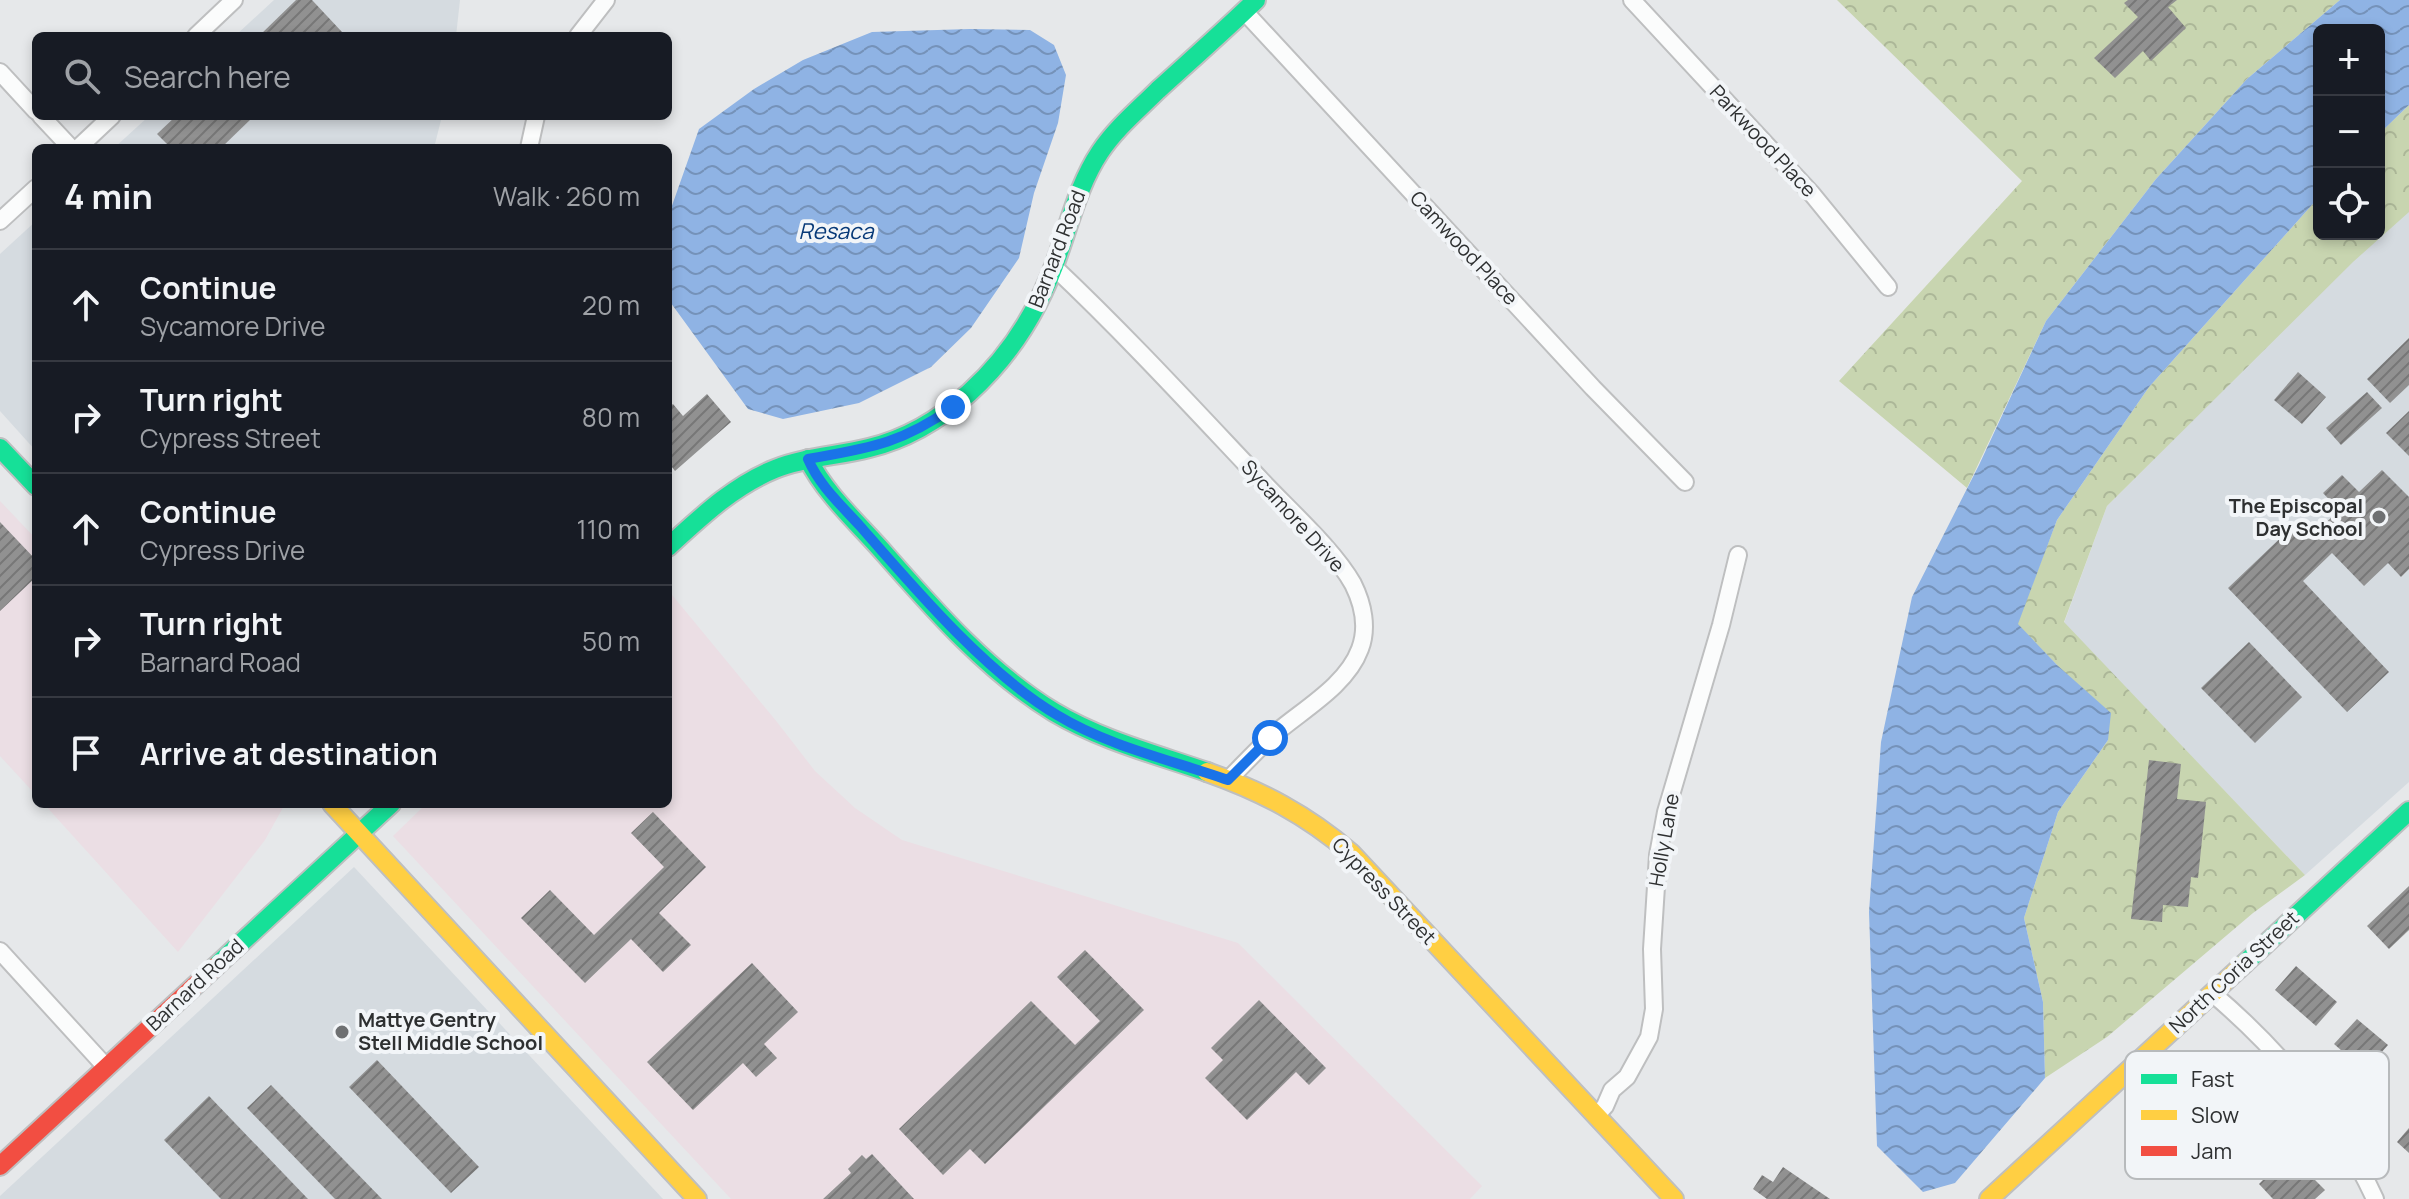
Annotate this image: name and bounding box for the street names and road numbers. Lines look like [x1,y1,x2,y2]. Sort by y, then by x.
street label: Parkwood Place [1704,79,1823,203]
street label: Camwood Place [1404,185,1524,311]
street label: Barnard Road [1022,186,1091,311]
street label: Sycamore Drive [1236,454,1351,578]
street label: Holly Lane [1642,791,1685,889]
street label: Cypress Street [1326,831,1442,950]
street label: North Coria Street [2163,904,2304,1039]
street label: Barnard Road [140,933,249,1037]

